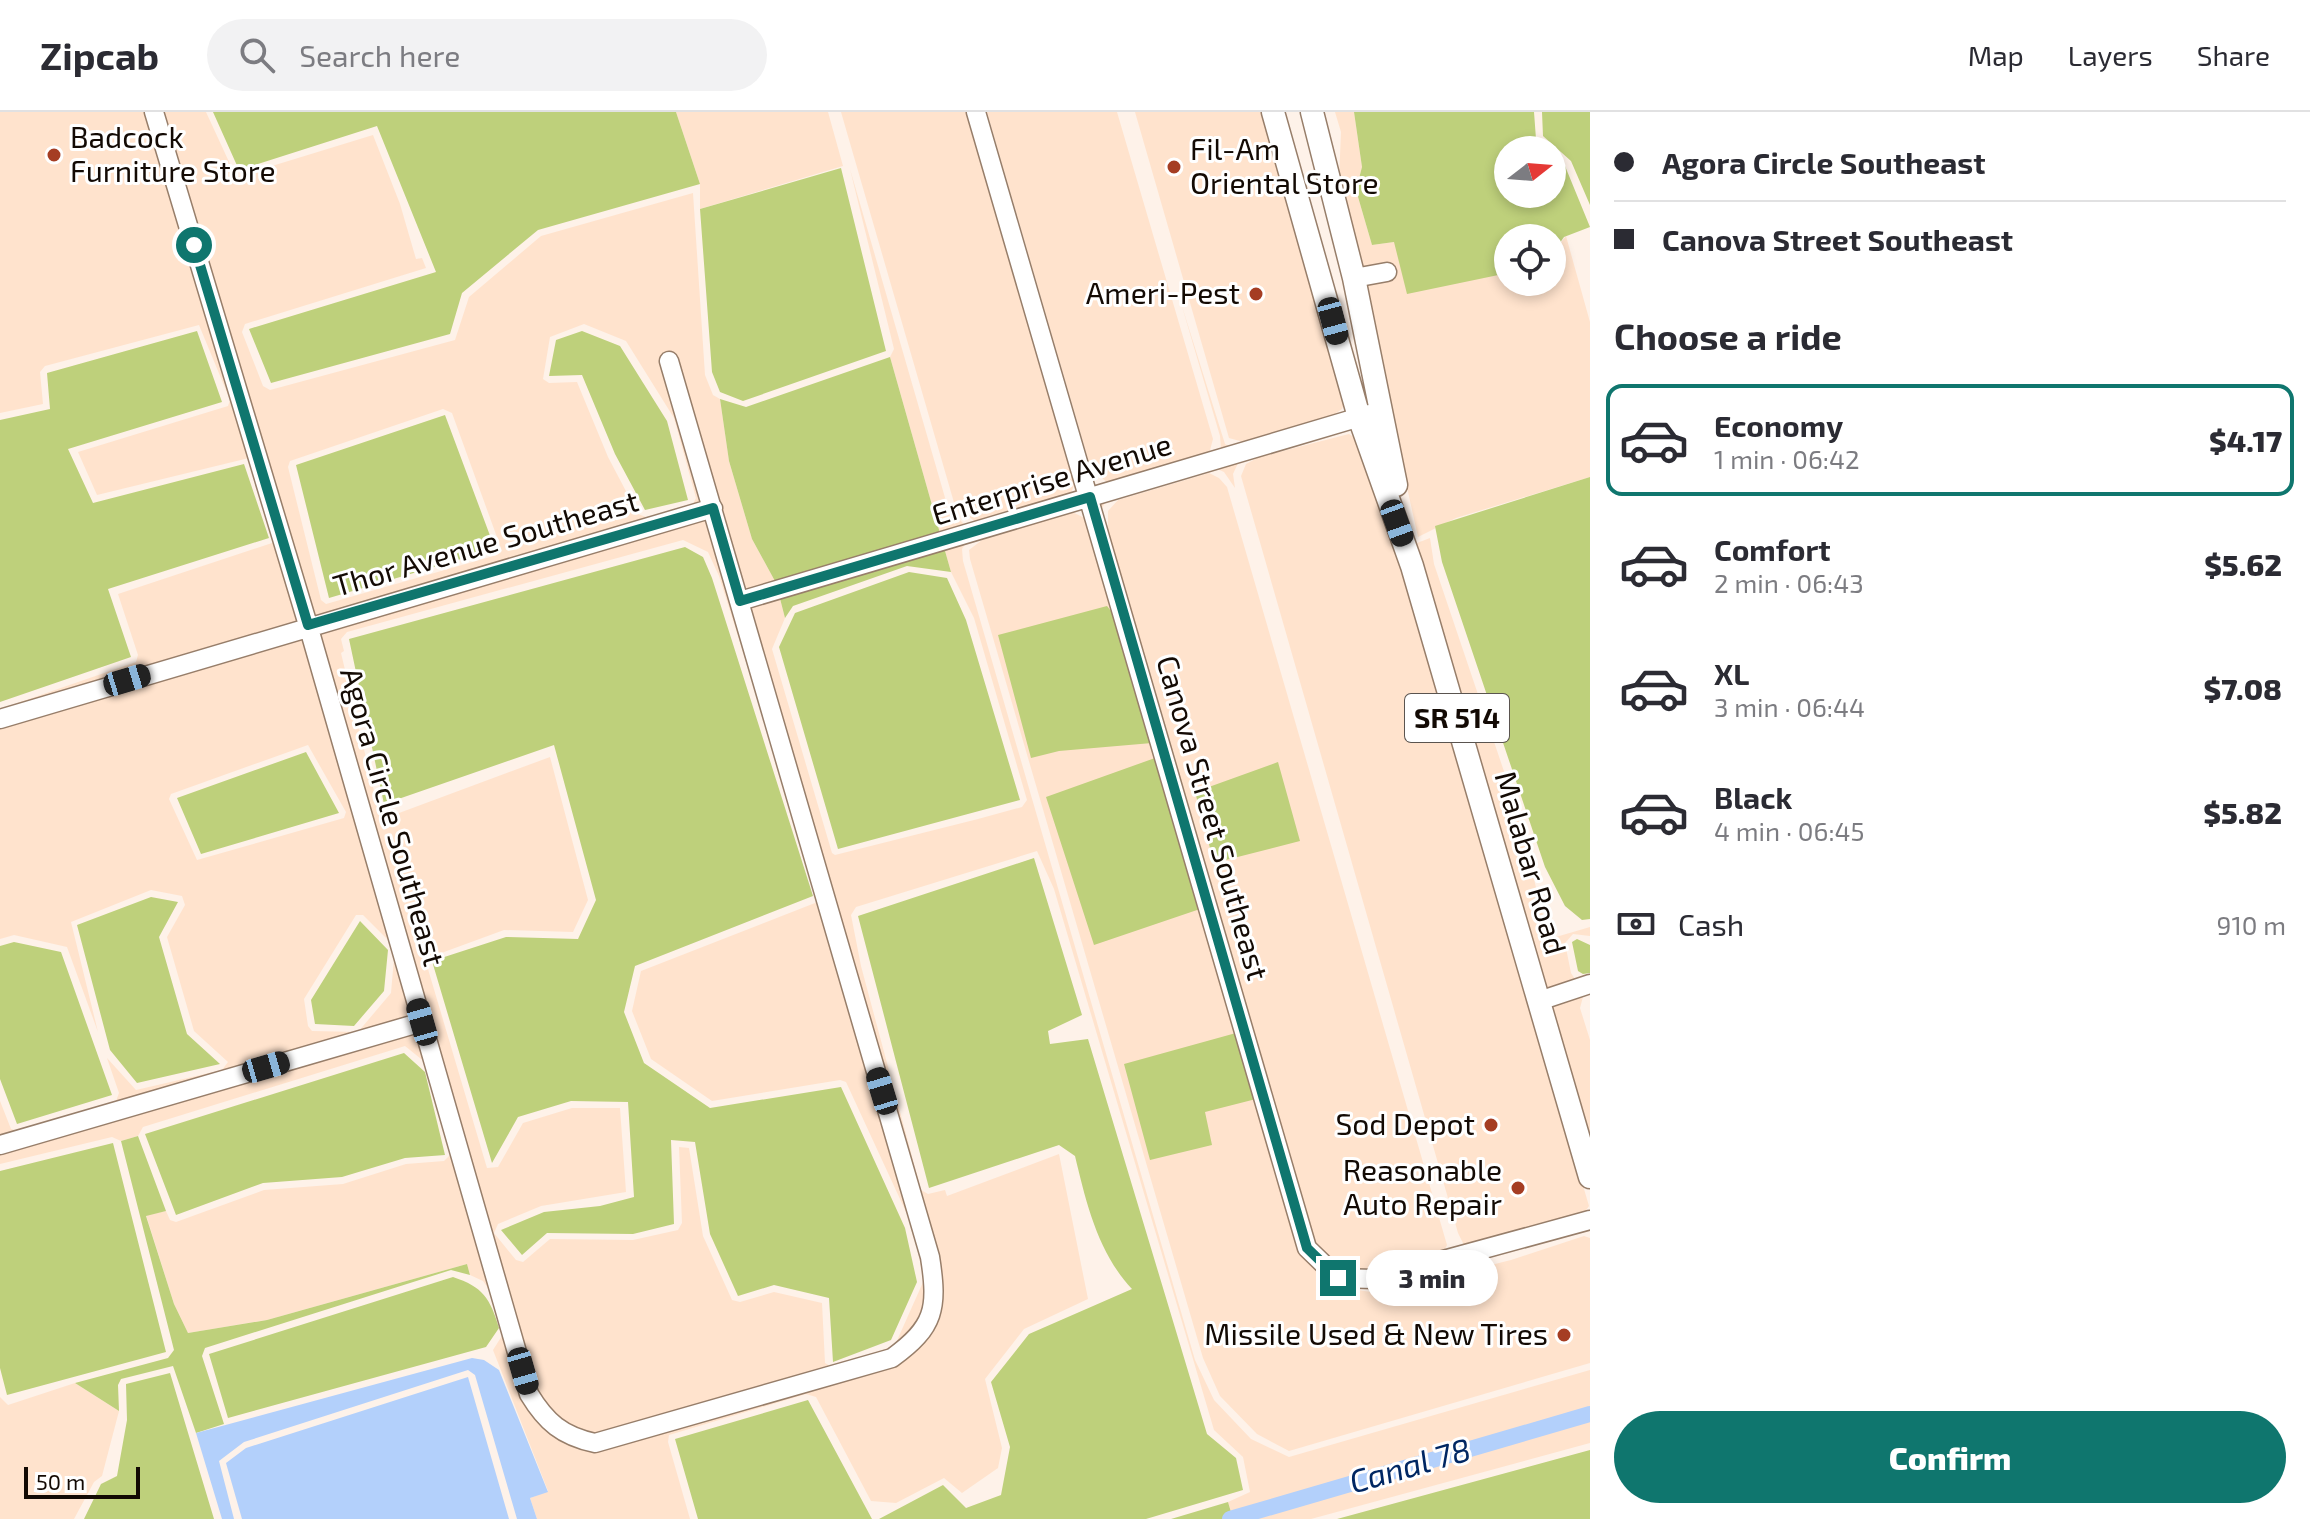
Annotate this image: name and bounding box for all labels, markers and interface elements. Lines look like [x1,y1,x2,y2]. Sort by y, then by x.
search box [207,19,767,91]
text: Zipcab [40,32,159,78]
icon: search [235,33,279,77]
text: Search here [299,37,460,73]
text: Map [1968,38,2024,72]
text: Layers [2068,38,2153,72]
text: Share [2197,38,2270,72]
place label: Badcock Furniture Store [70,118,276,188]
place label: Fil-Am Oriental Store [1190,130,1379,200]
north arrow [1494,136,1566,208]
map controls [1494,136,1566,296]
text: Agora Circle Southeast [1662,144,1986,180]
marker: Badcock Furniture Store [45,146,63,164]
marker: Fil-Am Oriental Store [1165,158,1183,176]
text: Canova Street Southeast [1662,221,2013,257]
button: locate [1494,224,1566,296]
route start [176,227,212,263]
place label: Ameri-Pest [1086,274,1240,310]
marker: Ameri-Pest [1247,285,1265,303]
car [1315,295,1351,347]
text: Choose a ride [1614,314,1842,357]
icon: car [1618,404,1690,476]
text: Economy [1714,407,1843,443]
text: $4.17 [2209,422,2282,458]
street label: Enterprise Avenue [927,425,1176,532]
text: 1 min · 06:42 [1714,443,1860,474]
street label: Thor Avenue Southeast [329,481,642,603]
car [1378,496,1416,550]
icon: car [1618,528,1690,600]
text: Comfort [1714,531,1831,567]
text: $5.62 [2204,546,2282,582]
text: 2 min · 06:43 [1714,567,1864,598]
street label: Canova Street Southeast [1150,651,1278,984]
icon: car [1618,652,1690,724]
text: XL [1714,655,1749,691]
car [101,662,153,698]
street label: Agora Circle Southeast [334,663,454,970]
text: $7.08 [2204,670,2282,706]
text: 3 min · 06:44 [1714,691,1865,722]
road number: SR 514 [1405,694,1509,742]
street label: Malabar Road [1489,767,1575,958]
icon: car [1618,776,1690,848]
text: Black [1714,779,1792,815]
text: $5.82 [2203,794,2282,830]
text: 4 min · 06:45 [1714,815,1864,846]
icon: cash [1614,902,1658,946]
text: Cash [1678,906,1744,942]
text: 910 m [2217,909,2286,940]
car [404,996,440,1048]
car [240,1049,292,1085]
car [864,1065,900,1117]
place label: Sod Depot [1335,1105,1475,1141]
marker: Sod Depot [1482,1116,1500,1134]
place label: Reasonable Auto Repair [1343,1151,1502,1221]
marker: Reasonable Auto Repair [1509,1179,1527,1197]
callout: 3 min [1366,1250,1498,1306]
route end [1320,1260,1356,1296]
text: 3 min [1399,1262,1465,1293]
place label: Missile Used & New Tires [1204,1315,1548,1351]
marker: Missile Used & New Tires [1555,1326,1573,1344]
car [505,1345,541,1397]
button: Confirm [1614,1411,2286,1503]
water label: Canal 78 [1344,1429,1475,1500]
scale bar [24,1463,140,1499]
text: 50 m [36,1468,85,1494]

